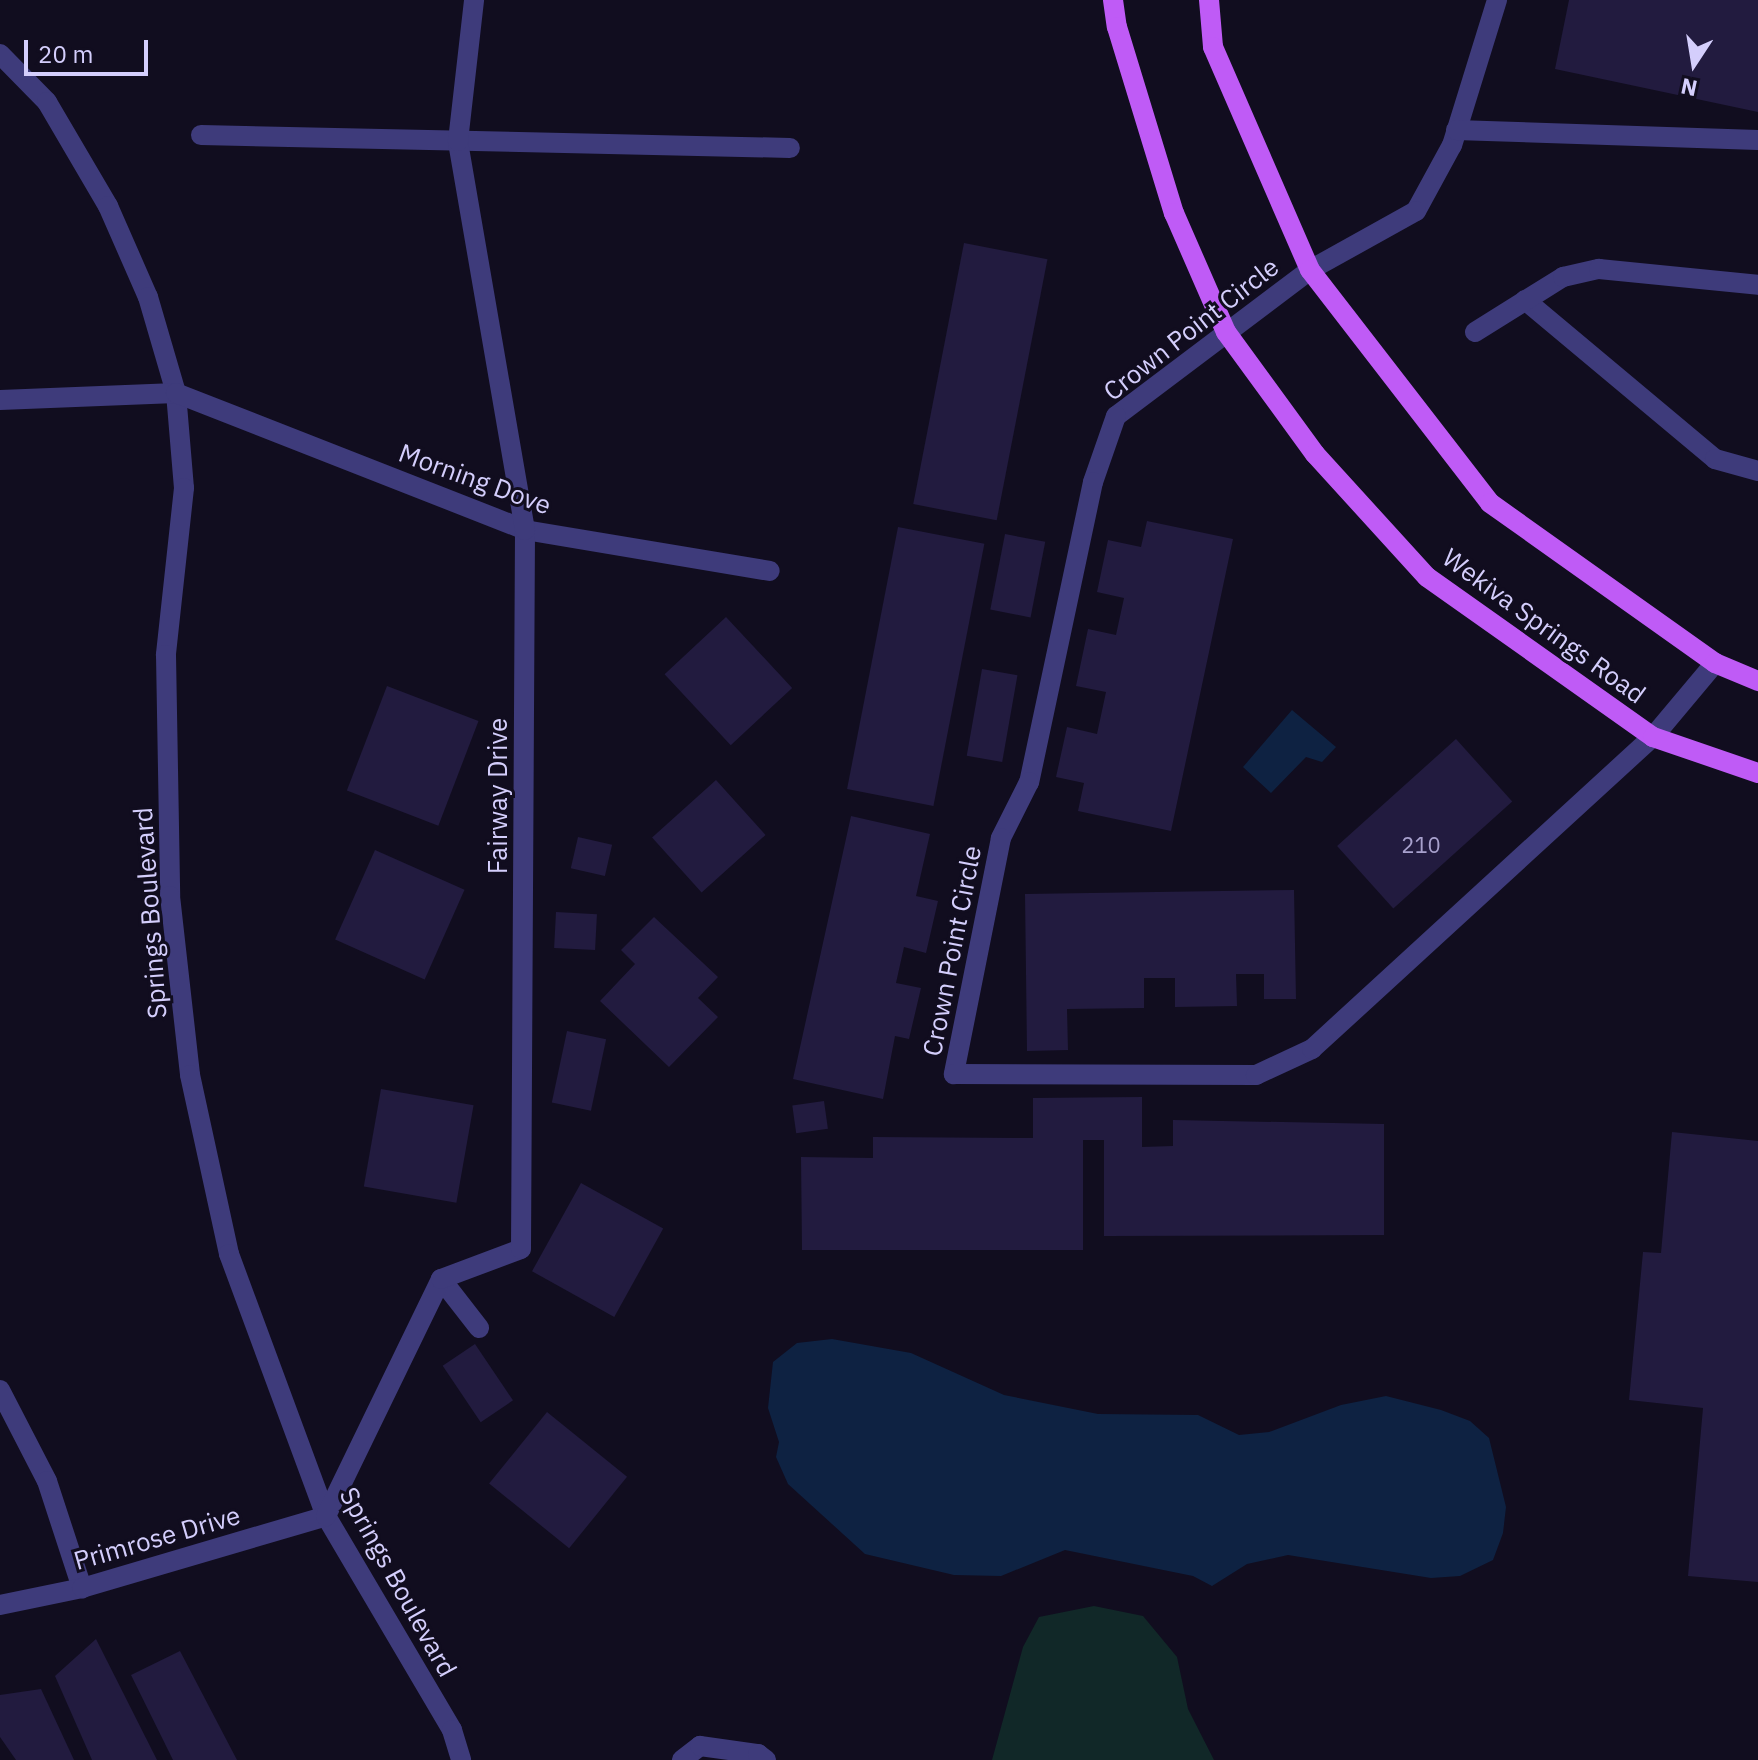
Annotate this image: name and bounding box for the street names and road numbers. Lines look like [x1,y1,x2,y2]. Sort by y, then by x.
street label: Crown Point Circle [1097,251,1285,407]
street label: Morning Dove [395,437,555,521]
street label: Wekiva Springs Road [1436,542,1652,710]
street label: Fairway Drive [482,718,514,874]
street label: Springs Boulevard [127,806,173,1020]
street label: Crown Point Circle [916,843,988,1059]
street label: Springs Boulevard [333,1482,463,1682]
street label: Primrose Drive [70,1499,244,1577]

